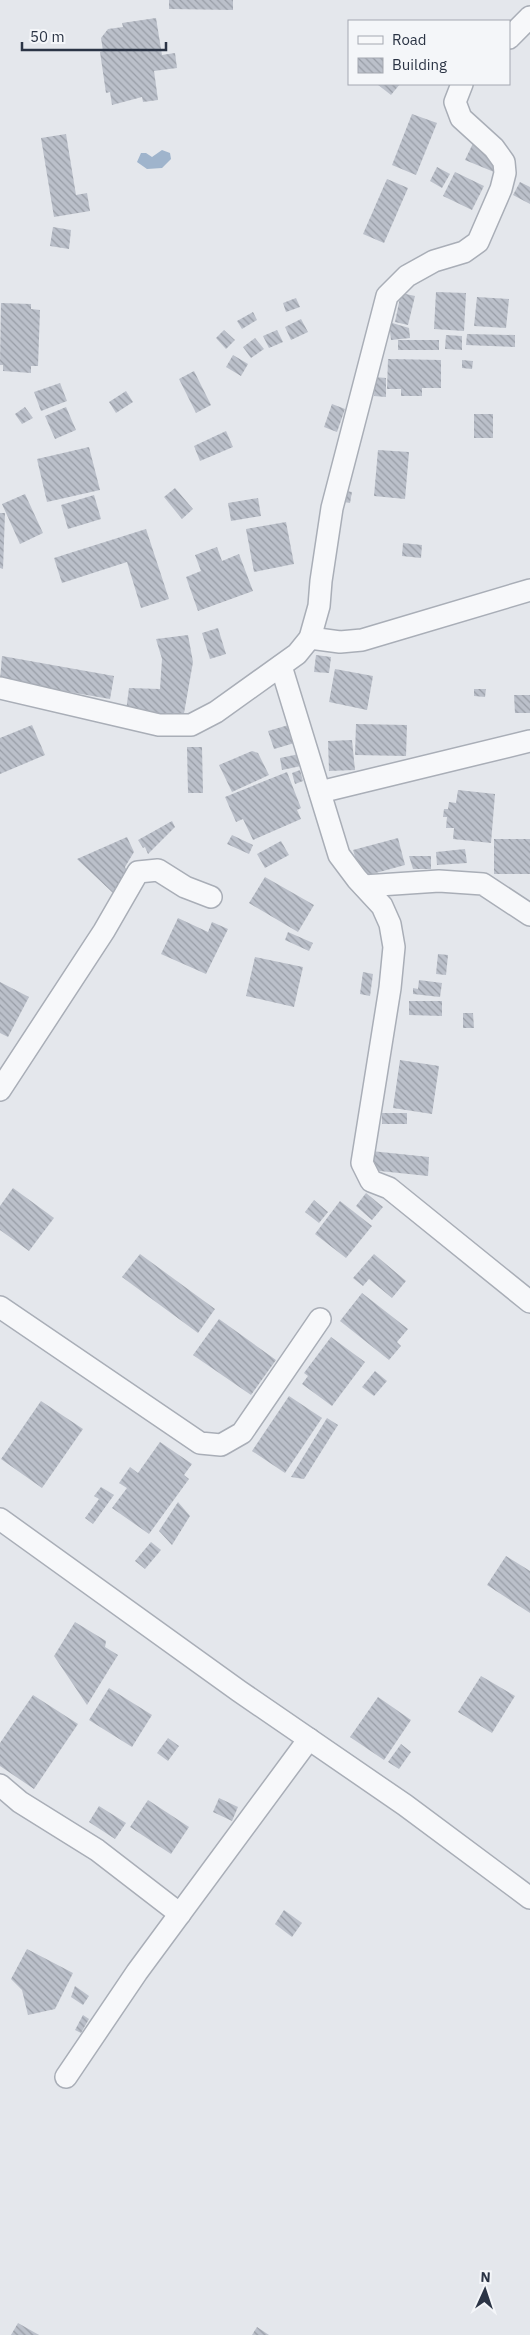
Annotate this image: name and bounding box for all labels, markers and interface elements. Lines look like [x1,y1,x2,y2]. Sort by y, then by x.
scale bar [22,20,166,52]
legend [348,20,510,85]
text: 50 m [30,27,65,46]
text: Road [392,30,427,49]
text: Building [392,55,447,74]
north arrow [460,2265,510,2315]
text: N [480,2268,491,2286]

